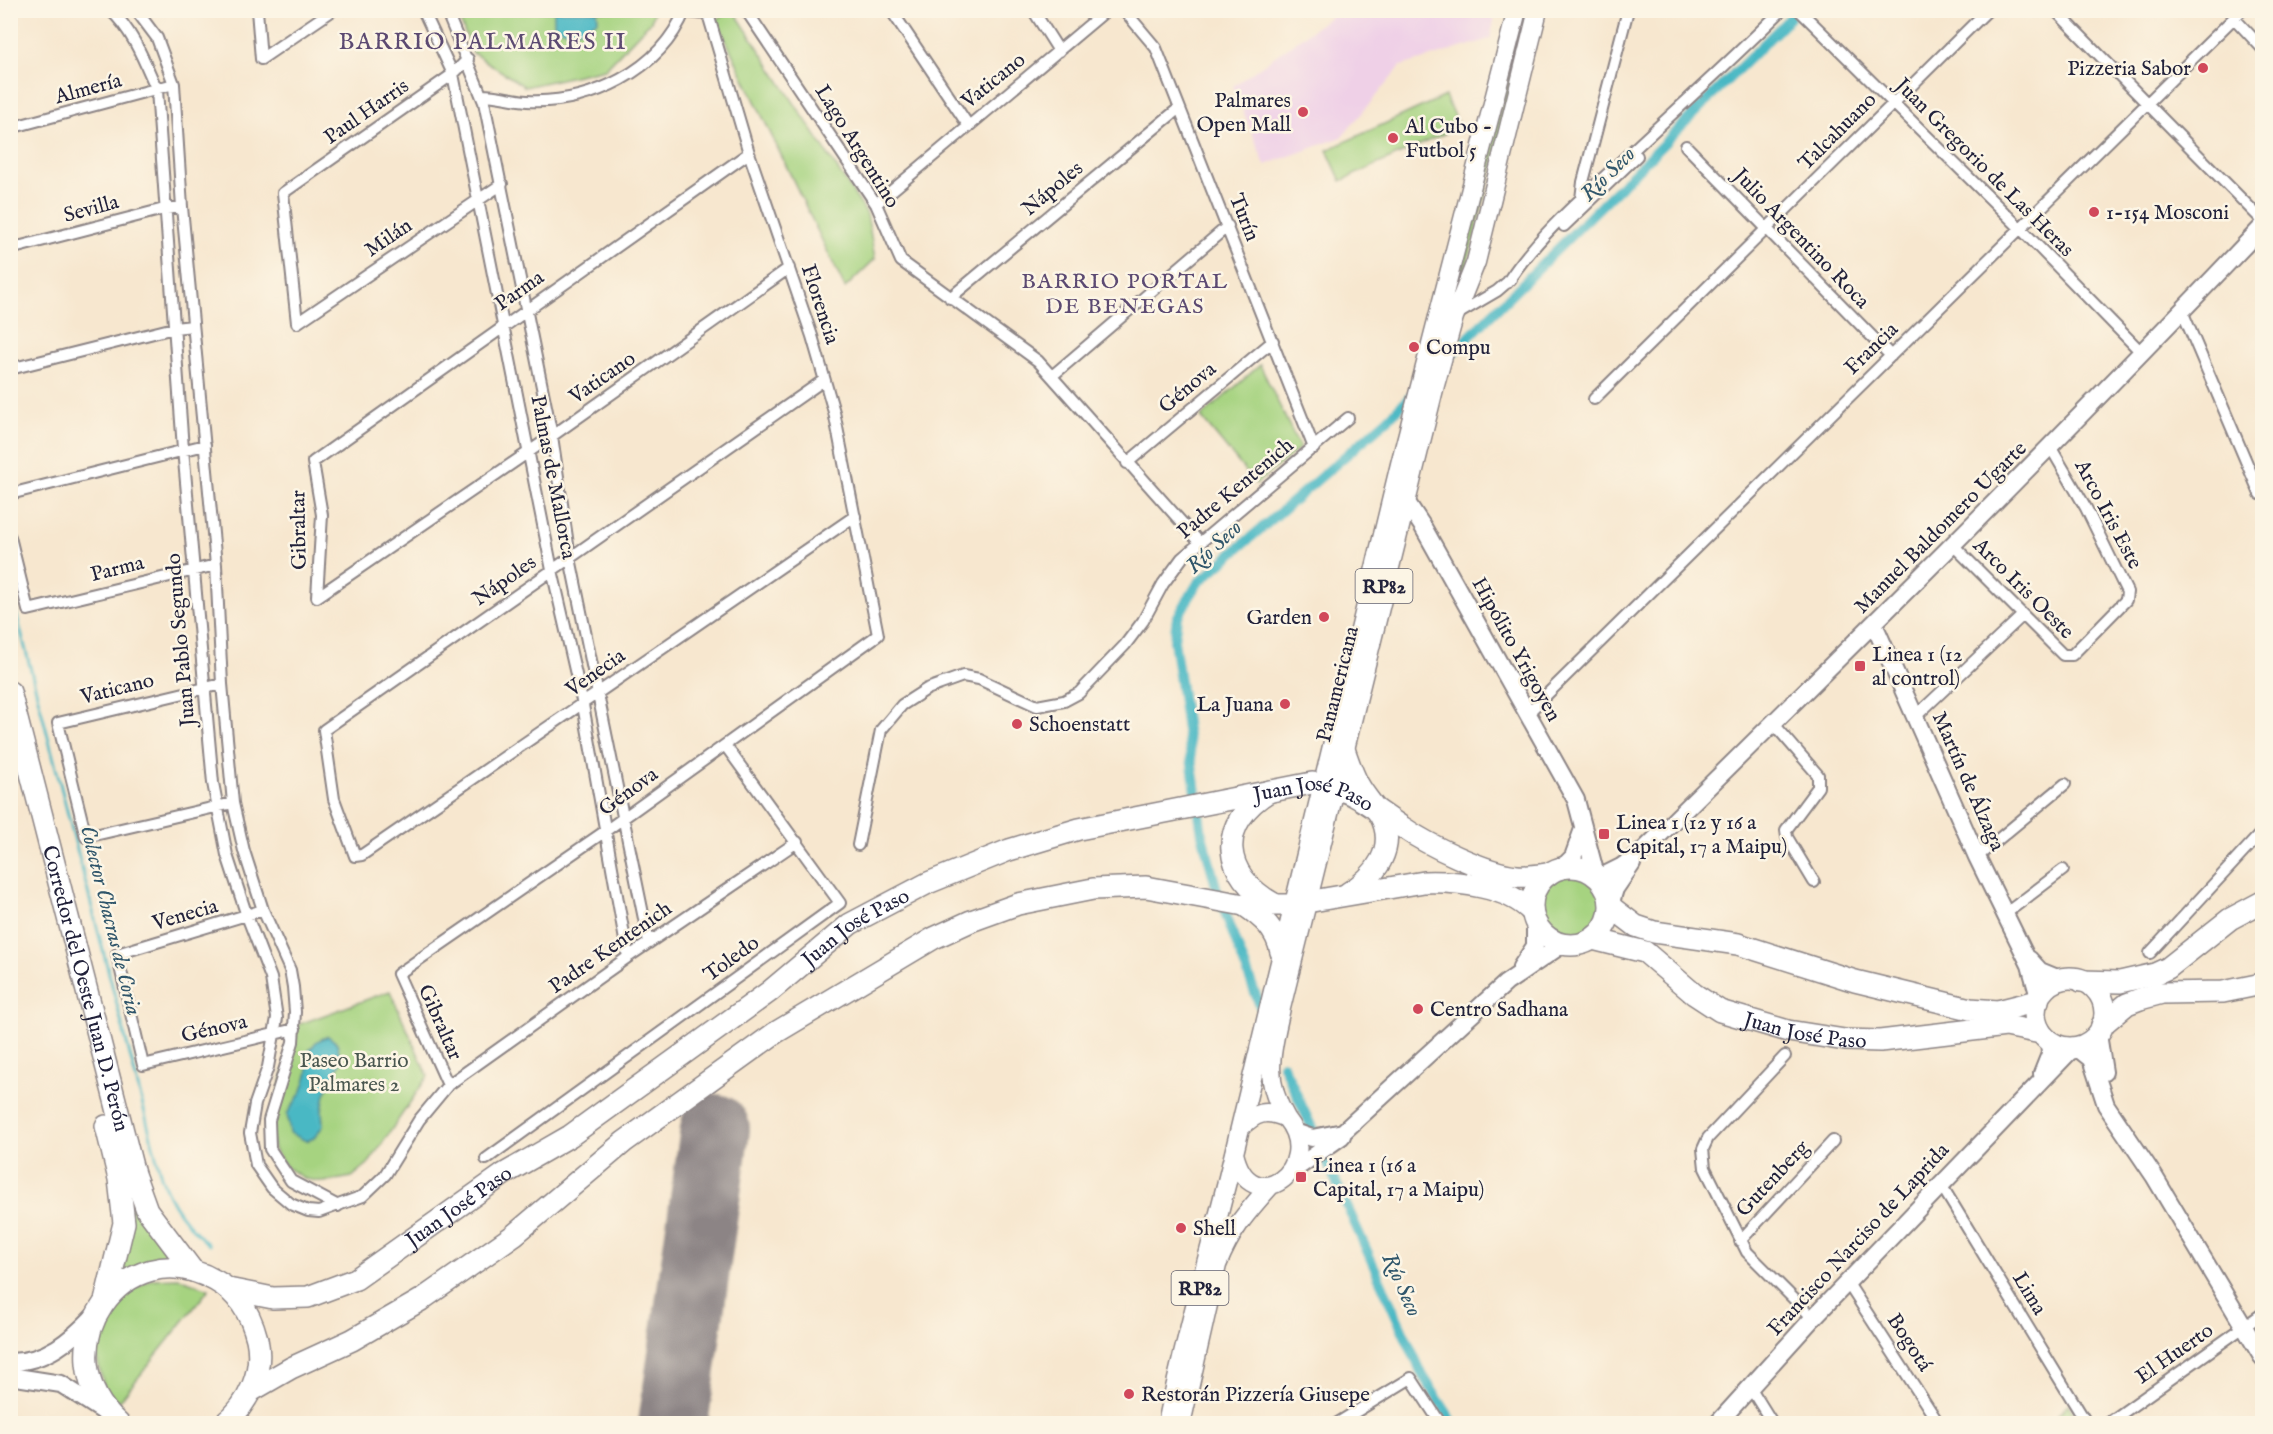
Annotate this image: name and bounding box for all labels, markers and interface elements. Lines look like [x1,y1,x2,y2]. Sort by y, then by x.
district label: BARRIO PALMARES II [339,27,627,58]
street label: Vaticano [956,47,1032,116]
place label: Pizzeria Sabor [2067,56,2191,83]
marker: Pizzeria Sabor [2196,61,2210,75]
street label: Almería [51,67,126,112]
street label: Juan Gregorio de Las Heras [1887,71,2079,263]
street label: Paul Harris [319,73,415,151]
street label: Lago Argentino [808,80,905,214]
street label: Talcahuano [1793,87,1883,177]
place label: Palmares Open Mall [1196,88,1291,139]
marker: Palmares Open Mall [1296,105,1310,119]
place label: Al Cubo - Futbol 5 [1404,114,1492,165]
marker: Al Cubo - Futbol 5 [1386,131,1400,145]
water label: Río Seco [1575,141,1642,208]
street label: Nápoles [1017,156,1089,223]
street label: Julio Argentino Roca [1725,162,1876,316]
street label: Sevilla [61,189,123,230]
street label: Turín [1222,190,1265,245]
place label: 1-154 Mosconi [2106,200,2229,227]
marker: 1-154 Mosconi [2087,205,2101,219]
street label: Milán [360,213,418,264]
street label: Florencia [794,261,845,349]
street label: Parma [490,264,551,318]
district label: BARRIO PORTAL DE BENEGAS [1021,268,1229,321]
street label: Francia [1839,316,1905,381]
place label: Compu [1426,335,1491,362]
marker: Compu [1407,340,1421,354]
street label: Vaticano [564,346,641,411]
street label: Génova [1154,356,1223,420]
street label: Palmas de Mallorca [523,393,582,563]
street label: Padre Kentenich [1172,433,1300,546]
street label: Manuel Baldomero Ugarte [1849,436,2033,620]
street label: Arco Iris Este [2067,455,2148,574]
street label: Gibraltar [285,489,314,570]
water label: Río Seco [1180,514,1248,580]
street label: Arco Iris Oeste [1966,532,2080,646]
street label: Parma [88,550,148,589]
street label: Nápoles [468,550,542,613]
street label: Juan Pablo Segundo [160,552,203,730]
road number: RP82 [1356,569,1412,603]
street label: Hipólito Yrigoyen [1465,573,1567,727]
place label: Garden [1246,605,1312,632]
marker: Garden [1317,610,1331,624]
street label: Panamericana [1311,623,1366,745]
street label: Venecia [560,642,632,704]
place label: Linea 1 (12 al control) [1872,642,1963,693]
marker: Linea 1 (12 al control) [1853,659,1867,673]
street label: Vaticano [77,667,157,712]
place label: La Juana [1196,692,1274,719]
marker: La Juana [1278,697,1292,711]
street label: Martín de Álzaga [1925,707,2012,856]
place label: Schoenstatt [1029,712,1130,739]
marker: Schoenstatt [1010,717,1024,731]
street label: Génova [594,761,665,823]
street label: Juan José Paso [1249,771,1378,819]
place label: Linea 1 (12 y 16 a Capital, 17 a Maipu) [1616,810,1787,861]
water label: Colector Chacras de Coria [73,823,147,1019]
marker: Linea 1 (12 y 16 a Capital, 17 a Maipu) [1597,827,1611,841]
street label: Corredor del Oeste Juan D. Perón [35,843,135,1135]
street label: Juan José Paso [795,883,915,975]
street label: Venecia [149,893,222,938]
street label: Padre Kentenich [544,896,678,1001]
street label: Toledo [699,930,765,988]
street label: Gibraltar [411,981,468,1065]
place label: Centro Sadhana [1430,997,1569,1024]
marker: Centro Sadhana [1411,1002,1425,1016]
street label: Juan José Paso [1738,1006,1867,1056]
street label: Génova [179,1009,251,1050]
park label: Paseo Barrio Palmares 2 [299,1048,409,1099]
street label: Gutenberg [1731,1134,1816,1223]
street label: Francisco Narciso de Laprida [1762,1137,1956,1342]
place label: Linea 1 (16 a Capital, 17 a Maipu) [1313,1153,1484,1204]
street label: Juan José Paso [399,1160,517,1256]
marker: Linea 1 (16 a Capital, 17 a Maipu) [1294,1170,1308,1184]
place label: Shell [1193,1216,1236,1243]
marker: Shell [1174,1221,1188,1235]
water label: Río Seco [1375,1249,1428,1321]
street label: Lima [2005,1267,2053,1321]
road number: RP82 [1172,1271,1228,1305]
street label: Bogotá [1880,1309,1938,1378]
street label: El Huerto [2131,1318,2219,1391]
place label: Restorán Pizzería Giusepe [1141,1382,1370,1409]
marker: Restorán Pizzería Giusepe [1122,1387,1136,1401]

